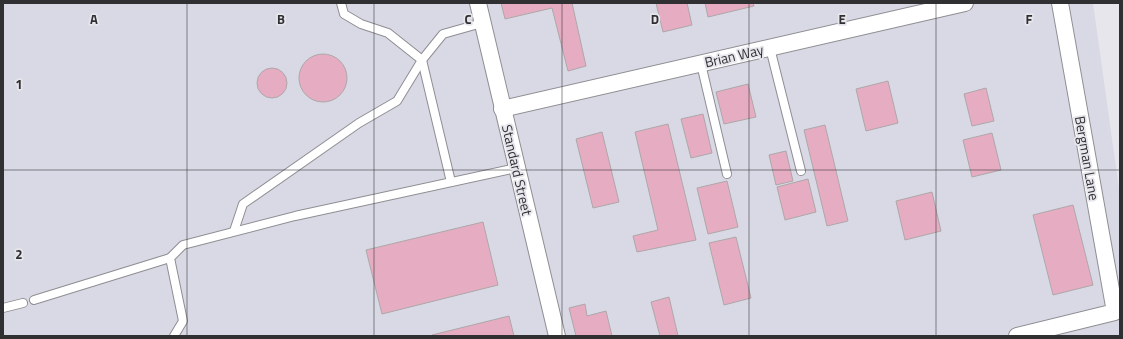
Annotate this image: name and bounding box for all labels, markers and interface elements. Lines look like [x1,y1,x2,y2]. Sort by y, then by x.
text: A [90,9,98,29]
text: B [277,9,285,29]
text: C [464,9,472,29]
text: D [651,9,659,29]
text: E [838,9,846,29]
text: F [1026,9,1033,29]
street label: Brian Way [702,38,766,72]
text: 1 [15,74,23,94]
street label: Bergman Lane [1070,114,1105,202]
street label: Standard Street [497,122,538,217]
text: 2 [15,244,23,264]

